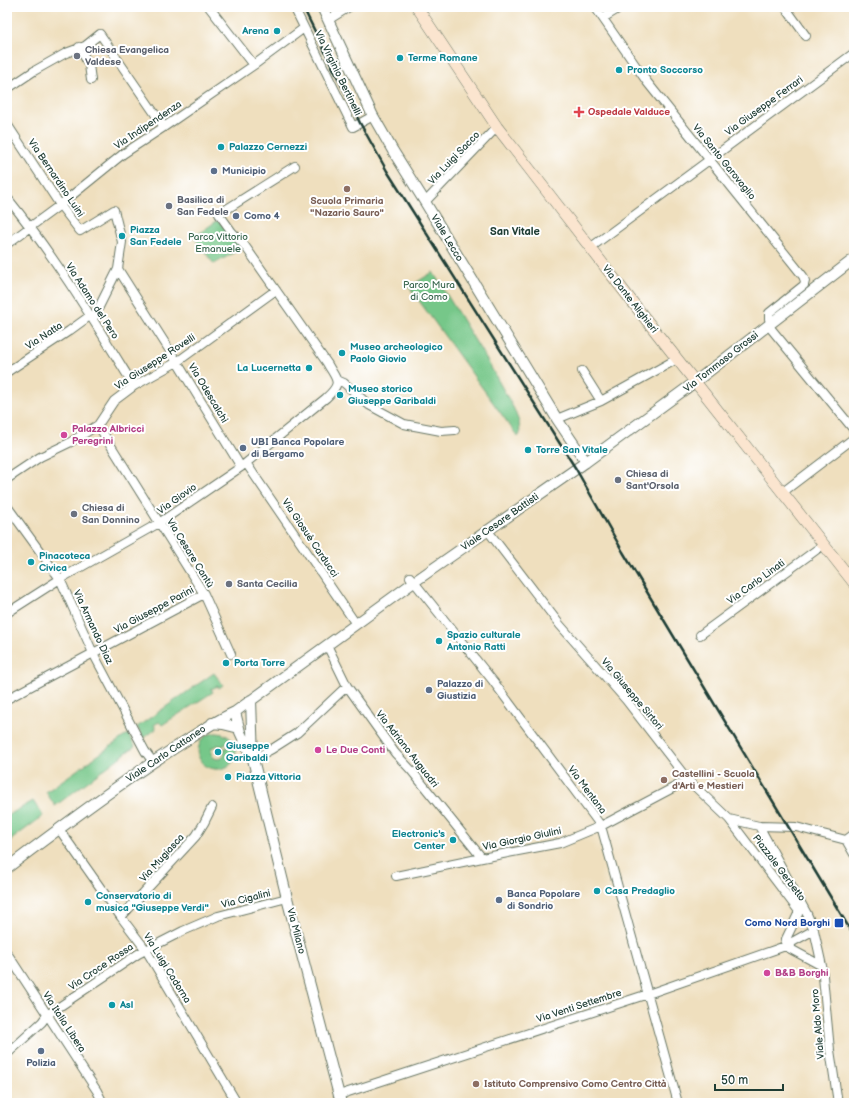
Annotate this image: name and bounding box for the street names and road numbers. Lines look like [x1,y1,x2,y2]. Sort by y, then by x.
street label: Via Virginio Bertinelli [312,28,364,118]
street label: Via Giuseppe Ferrari [723,74,805,138]
street label: Via Indipendenza [112,98,184,152]
street label: Via Santo Garovaglio [690,122,758,202]
street label: Via Luigi Sacco [426,129,483,187]
street label: Via Bernardino Luini [25,137,87,219]
street label: Viale Lecco [428,212,466,264]
street label: Via Adamo del Pero [63,261,121,342]
street label: Via Dante Alighieri [600,263,660,335]
street label: Via Natta [23,319,65,352]
street label: Via Tommaso Grossi [681,329,761,395]
street label: Via Giuseppe Rovelli [112,331,198,393]
street label: Via Odescalchi [186,361,230,425]
street label: Via Giovio [155,481,199,517]
street label: Viale Cesare Battisti [459,491,541,553]
street label: Via Giosuè Carducci [279,496,341,580]
street label: Via Cesare Cantù [164,516,216,590]
street label: Via Carlo Linati [725,557,787,607]
street label: Via Giuseppe Parini [112,584,196,636]
street label: Via Armando Diaz [71,588,116,666]
street label: Via Giuseppe Sirtori [599,656,665,732]
street label: Via Adriano Auguadri [373,708,441,790]
street label: Viale Carlo Cattaneo [124,723,208,785]
street label: Via Mentana [565,764,609,817]
street label: Via Giorgio Giulini [481,825,563,853]
street label: Via Mugiasca [137,831,187,885]
street label: Piazzale Gerbetto [750,832,808,904]
street label: Via Cigalini [220,887,272,911]
street label: Via Milano [284,907,308,956]
street label: Via Luigi Cadorna [141,931,194,1006]
street label: Via Croce Rossa [66,941,136,993]
street label: Via Venti Settembre [535,987,623,1025]
street label: Viale Aldo Moro [809,988,827,1060]
street label: Via Italia Libera [40,989,88,1055]

